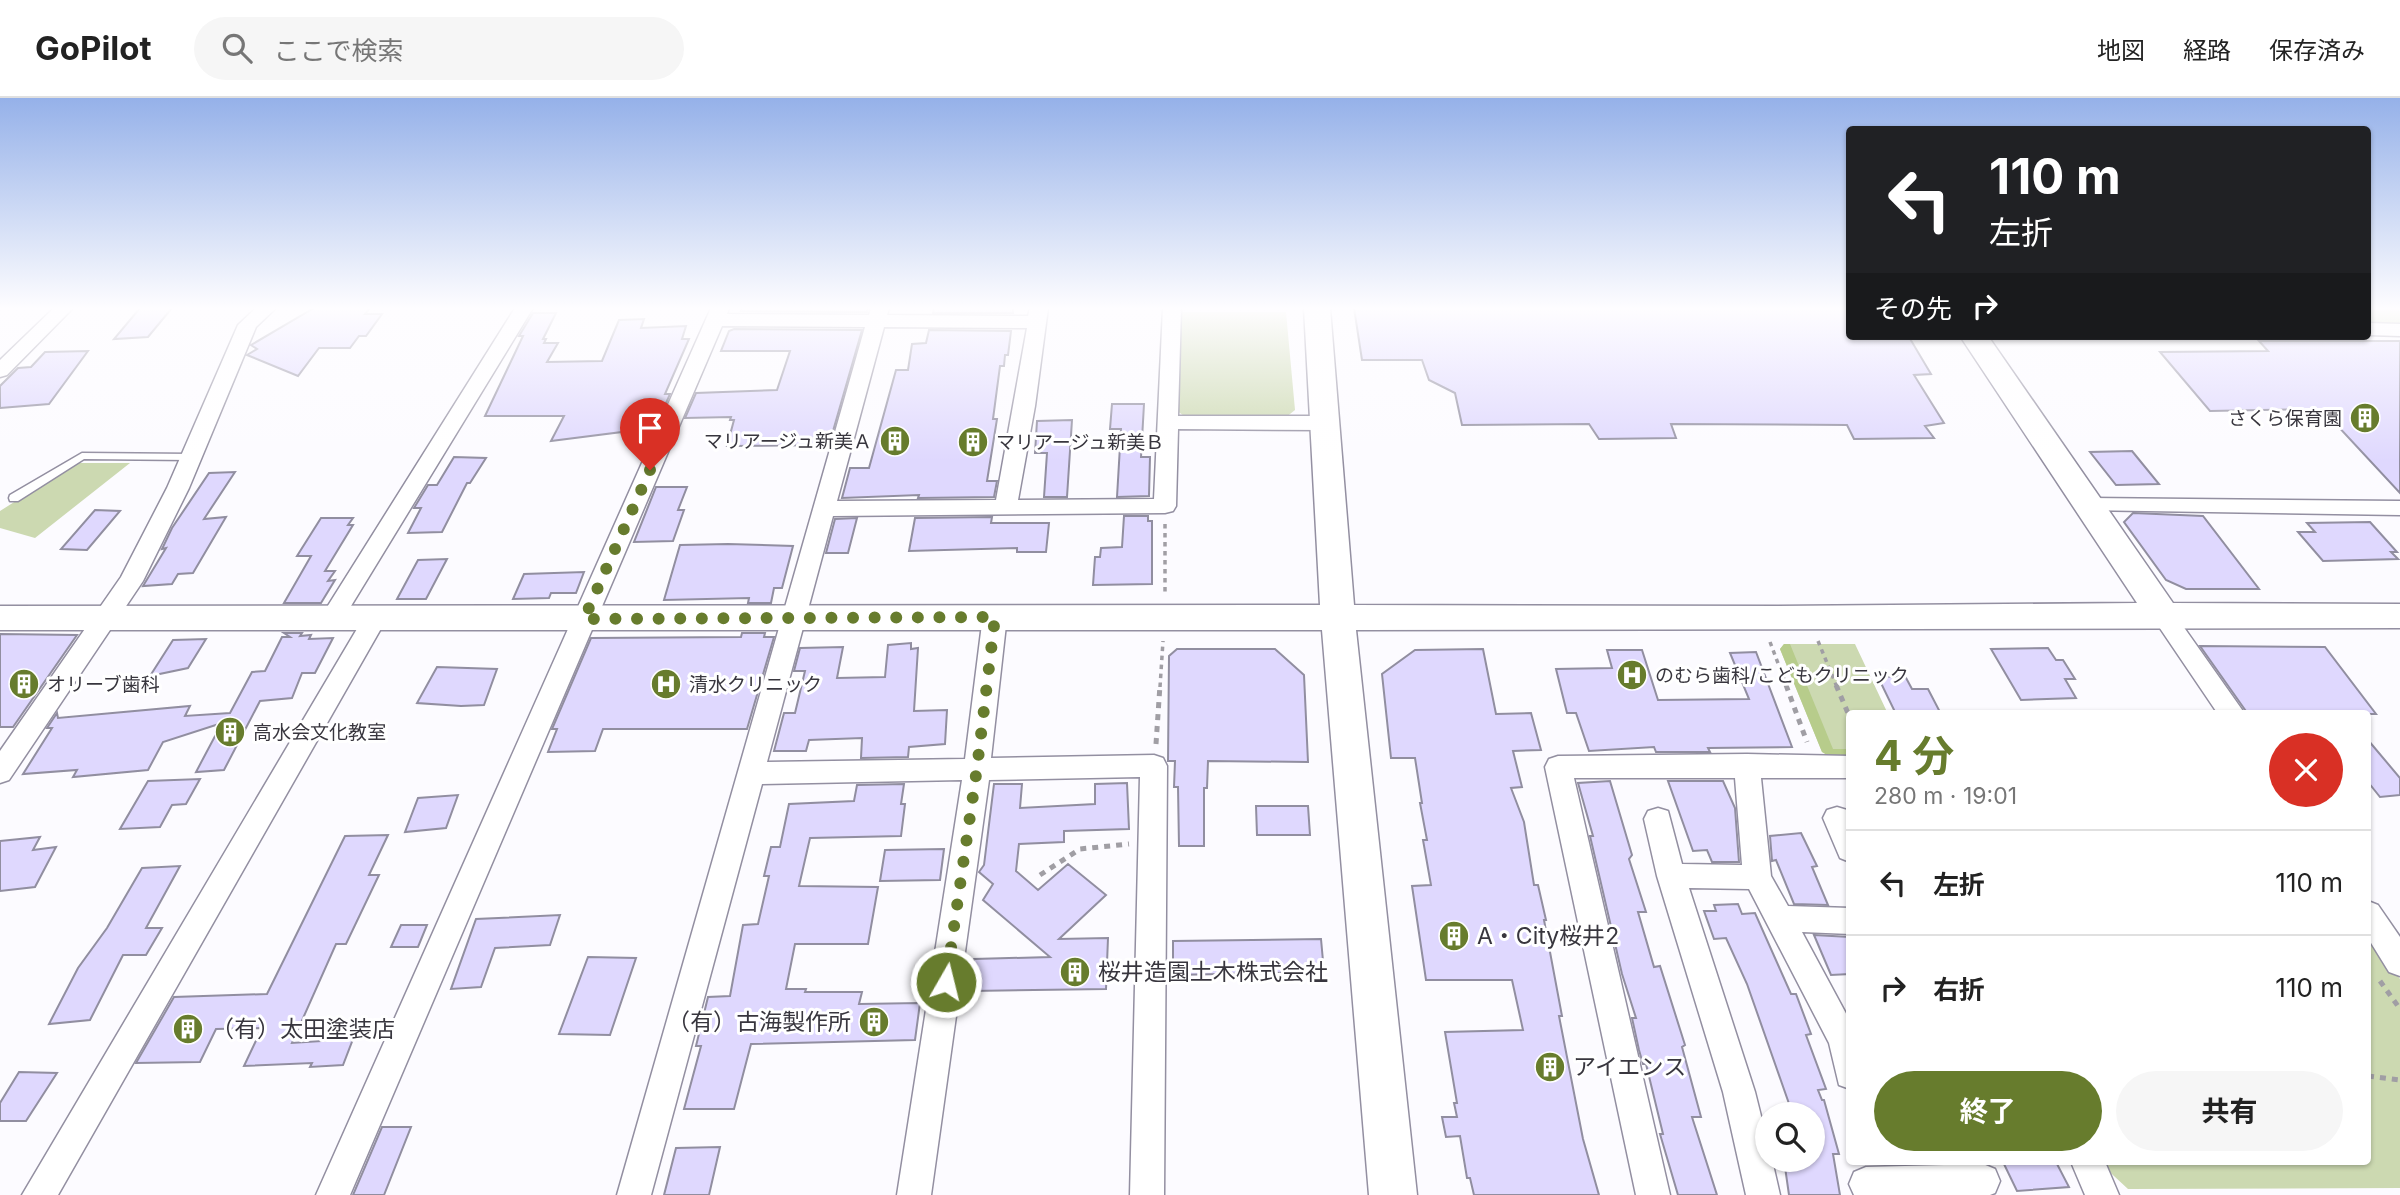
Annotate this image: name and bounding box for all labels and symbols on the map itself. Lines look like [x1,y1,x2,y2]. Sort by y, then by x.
pin [620,398,680,470]
building icon: さくら保育園 [2348,401,2382,435]
place label: さくら保育園 [2228,407,2342,430]
building icon: マリアージュ新美Ａ [878,424,912,458]
building icon: マリアージュ新美Ｂ [956,425,990,459]
place label: マリアージュ新美Ａ [704,430,872,453]
place label: マリアージュ新美Ｂ [996,431,1164,454]
hospital icon: のむら歯科/こどもクリニック [1615,658,1649,692]
place label: のむら歯科/こどもクリニック [1655,664,1909,687]
building icon: オリーブ歯科 [7,667,41,701]
hospital icon: 清水クリニック [649,667,683,701]
place label: オリーブ歯科 [47,673,160,696]
place label: 清水クリニック [689,673,822,696]
building icon: 高水会文化教室 [213,715,247,749]
place label: 高水会文化教室 [253,721,386,744]
building icon: A・City桜井2 [1437,919,1471,953]
place label: A・City桜井2 [1477,922,1619,950]
position arrow [909,945,983,1019]
building icon: 桜井造園土木株式会社 [1058,955,1092,989]
place label: 桜井造園土木株式会社 [1098,958,1328,986]
building icon: （有）古海製作所 [857,1005,891,1039]
place label: （有）古海製作所 [667,1008,851,1036]
building icon: （有）太田塗装店 [171,1012,205,1046]
place label: （有）太田塗装店 [211,1015,395,1043]
building icon: アイエンス [1533,1050,1567,1084]
place label: アイエンス [1573,1053,1686,1081]

